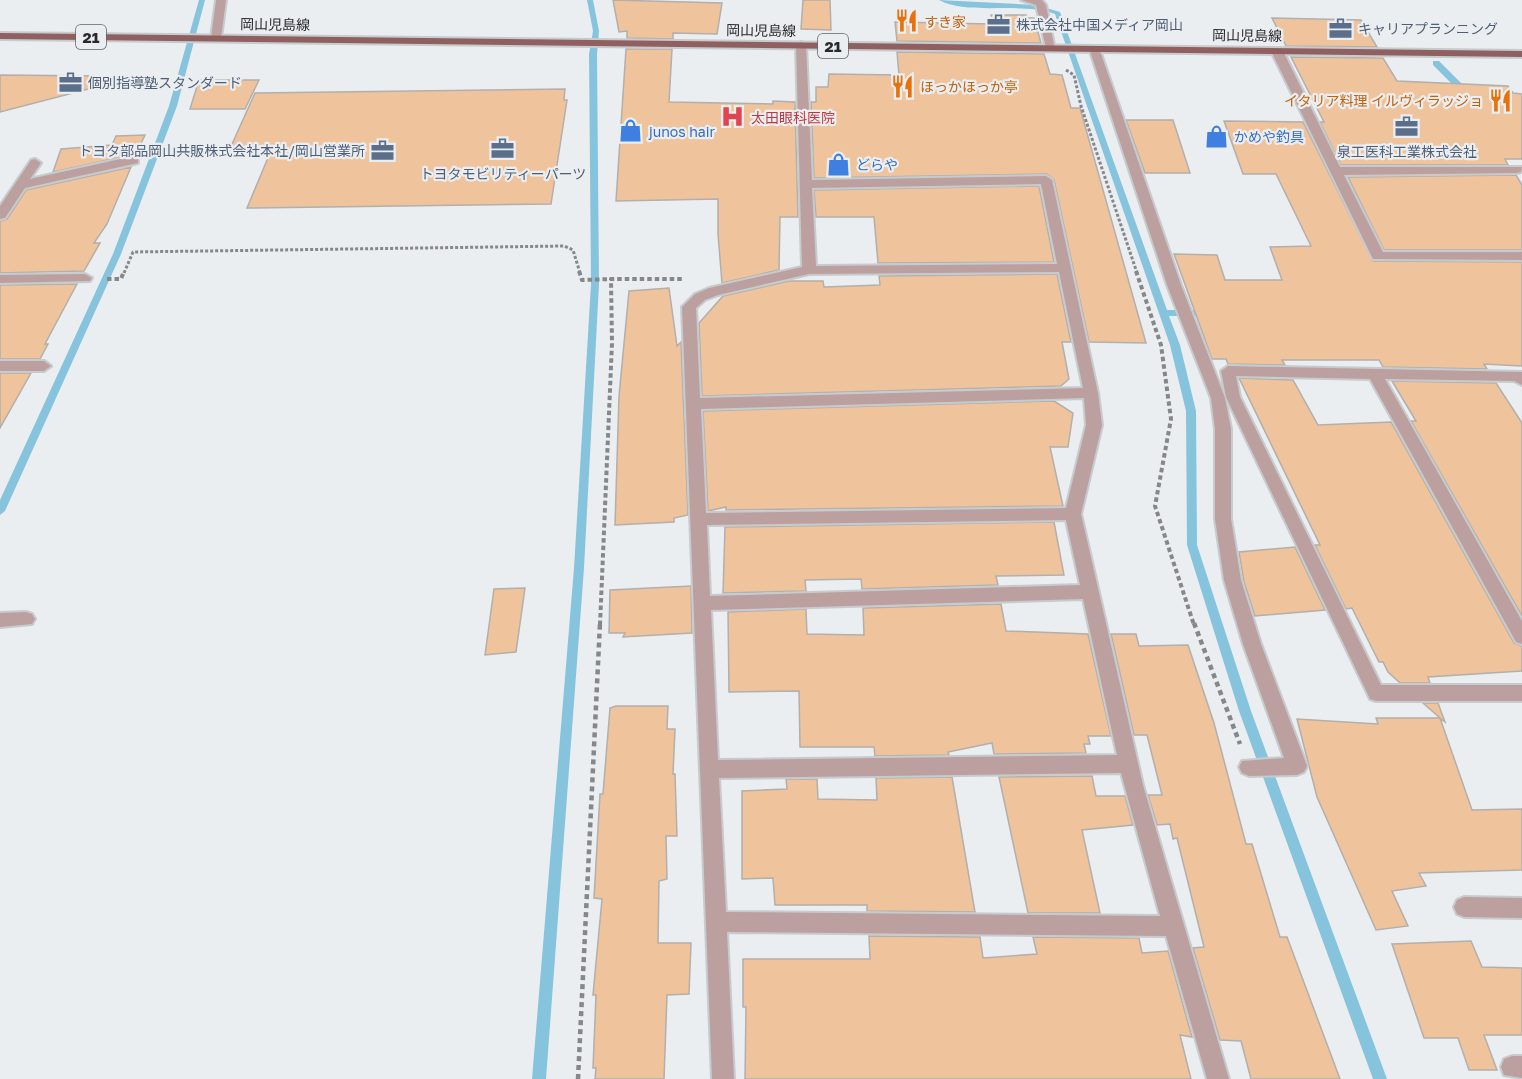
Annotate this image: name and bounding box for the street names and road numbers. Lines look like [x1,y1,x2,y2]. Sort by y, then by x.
street label: 岡山児島線 [240,15,310,33]
street label: 岡山児島線 [726,21,796,39]
road number: 21 [76,25,106,49]
street label: 岡山児島線 [1212,26,1282,44]
road number: 21 [818,34,848,58]

